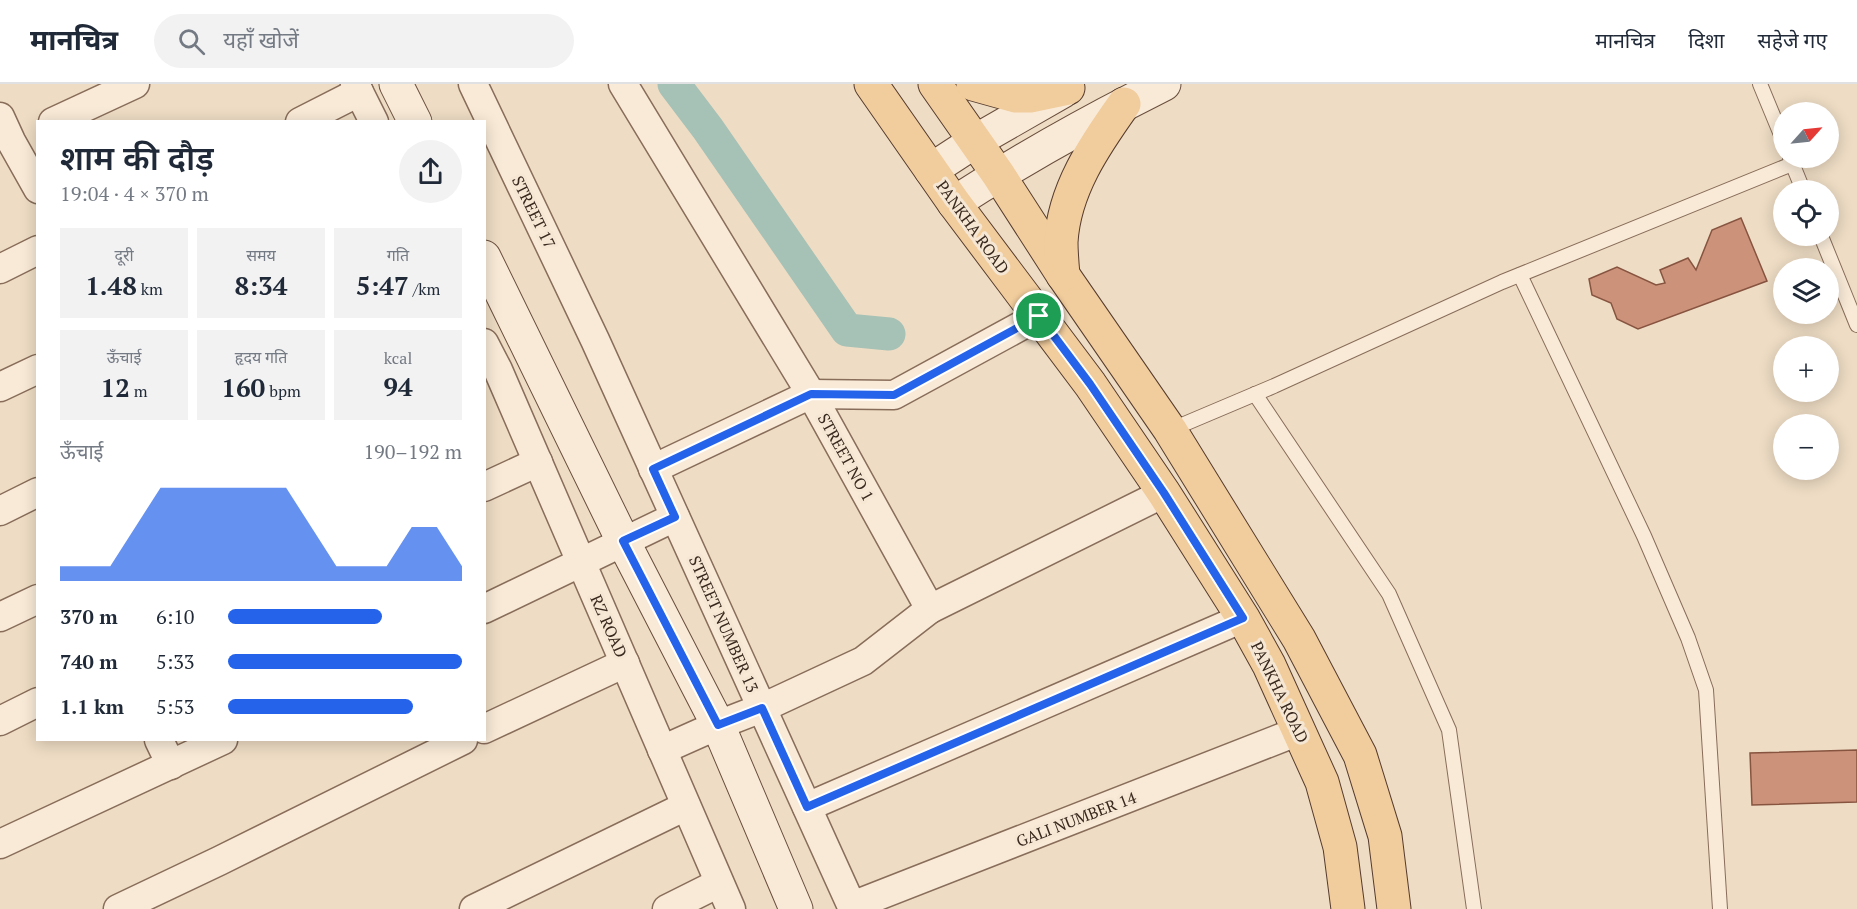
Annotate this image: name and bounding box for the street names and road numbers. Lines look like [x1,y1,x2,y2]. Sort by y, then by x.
street label: STREET 17 [507,172,561,252]
street label: PANKHA ROAD [932,176,1014,278]
street label: STREET NO 1 [813,409,879,505]
street label: STREET NUMBER 13 [684,552,764,696]
street label: RZ ROAD [585,591,633,661]
street label: PANKHA ROAD [1246,638,1314,746]
street label: GALI NUMBER 14 [1013,786,1140,852]

